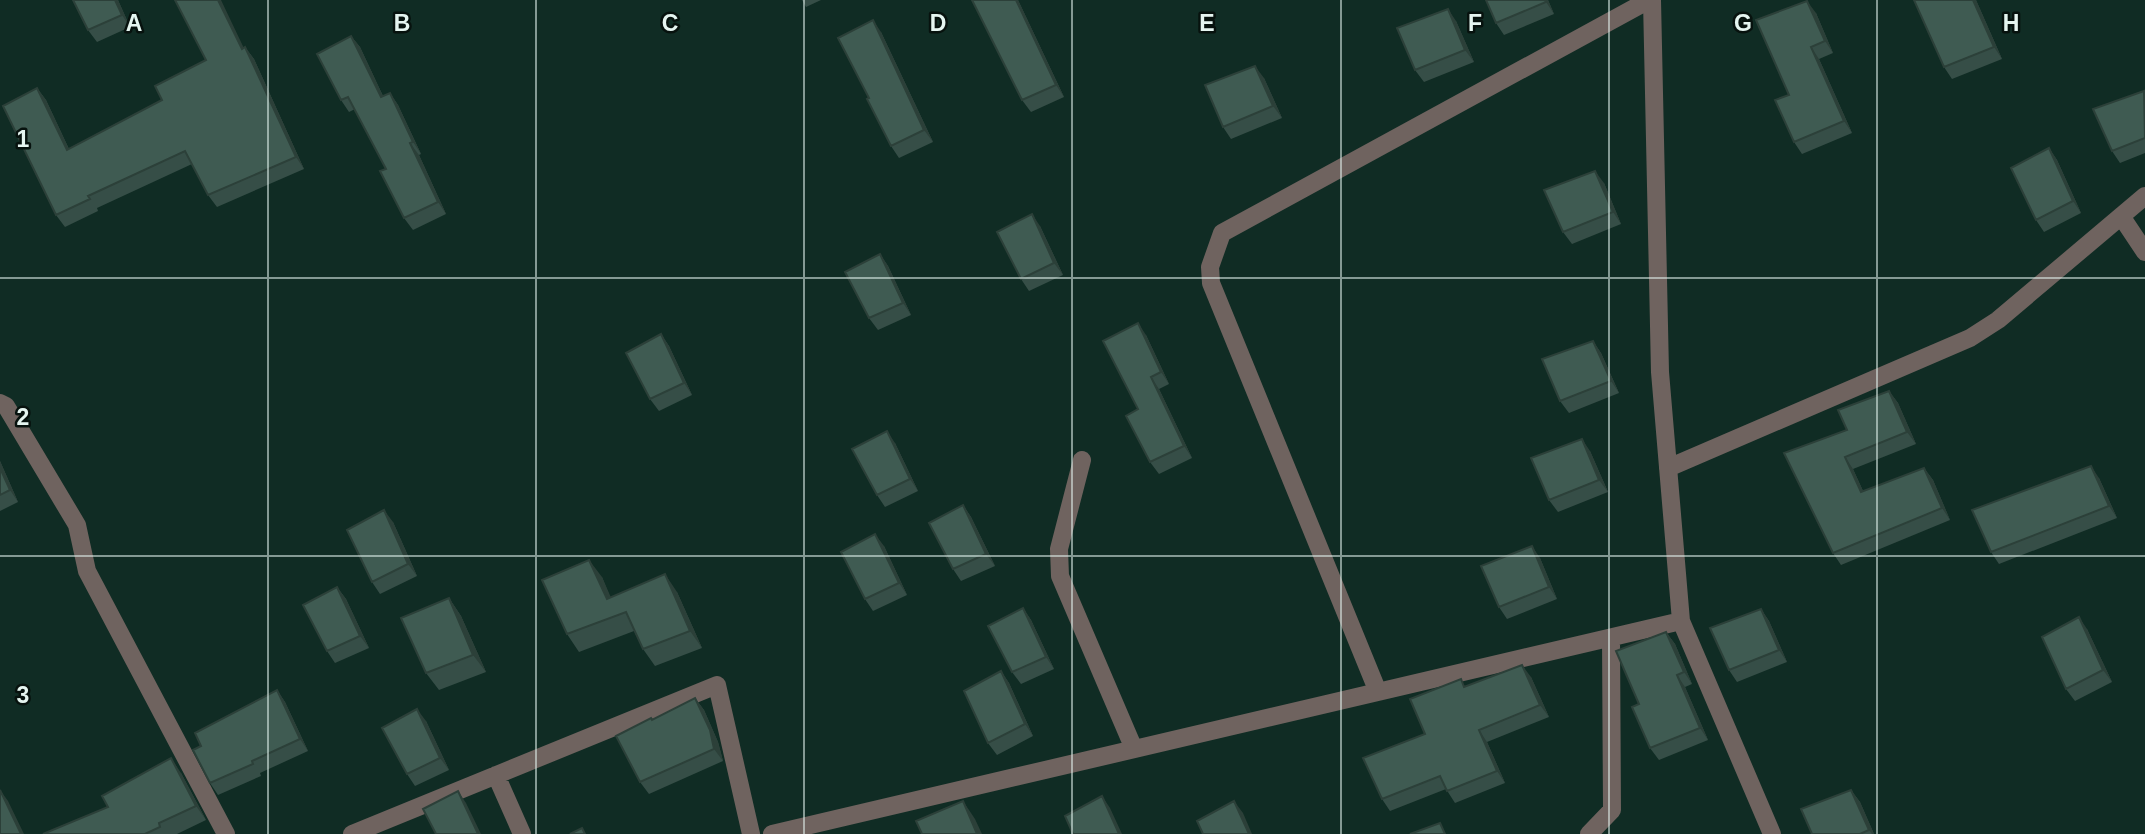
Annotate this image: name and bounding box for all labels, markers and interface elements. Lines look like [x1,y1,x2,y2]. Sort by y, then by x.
text: A [126,10,142,36]
text: B [394,10,410,36]
text: C [662,10,678,36]
text: D [930,10,946,36]
text: E [1199,10,1215,36]
text: F [1468,10,1482,36]
text: G [1734,10,1752,36]
text: H [2003,10,2019,36]
text: 1 [17,126,30,152]
text: 2 [17,404,29,430]
text: 3 [17,682,29,708]

